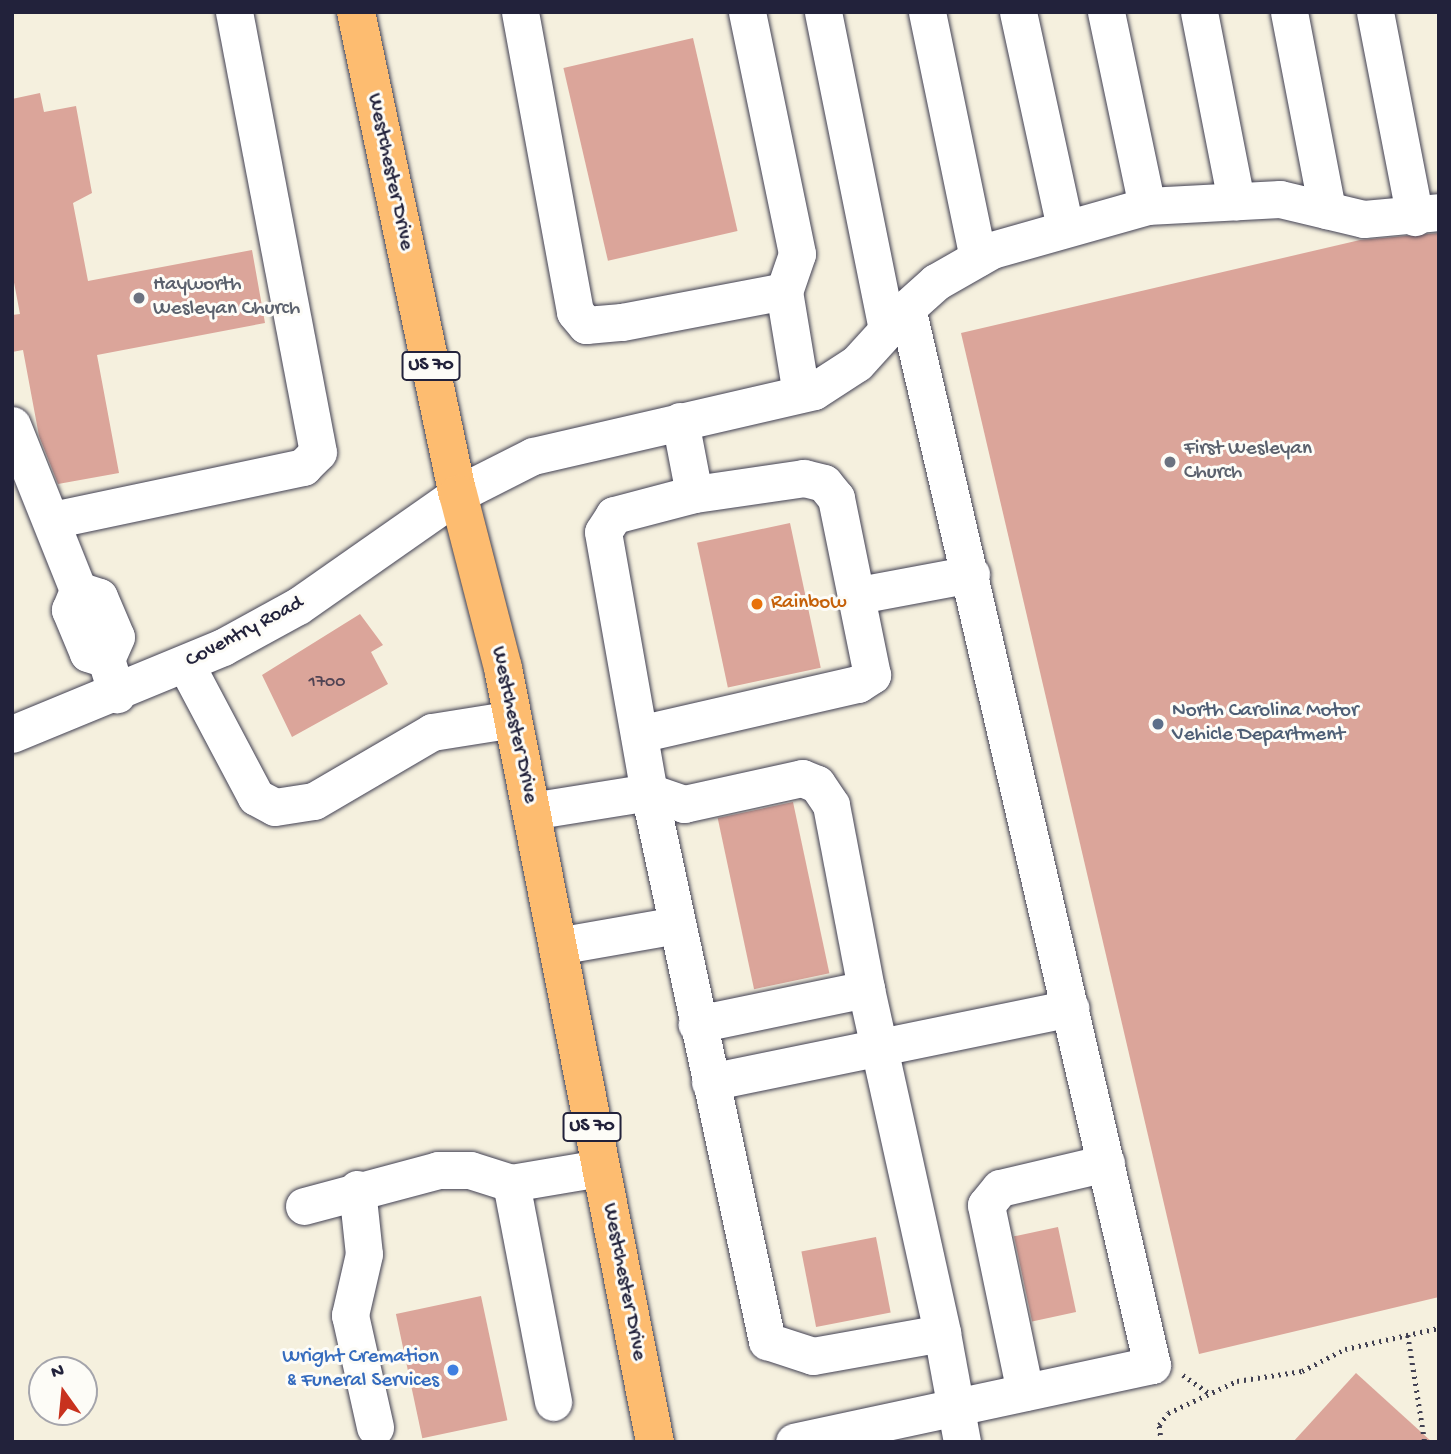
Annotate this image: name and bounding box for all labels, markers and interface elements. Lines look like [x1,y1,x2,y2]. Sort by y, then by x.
street label: Westchester Drive [360,91,418,253]
place label: Hayworth Wesleyan Church [153,273,300,323]
marker: Hayworth Wesleyan Church [131,290,147,306]
road number: US 70 [401,350,461,382]
place label: First Wesleyan Church [1184,437,1312,487]
marker: First Wesleyan Church [1162,454,1178,470]
street label: Coventry Road [182,591,308,675]
place label: Rainbow [771,591,846,617]
marker: Rainbow [749,596,765,612]
street label: Westchester Drive [484,644,542,806]
house number: 1700 [308,672,346,694]
place label: North Carolina Motor Vehicle Department [1172,699,1358,749]
marker: North Carolina Motor Vehicle Department [1150,716,1166,732]
road number: US 70 [562,1112,622,1142]
street label: Westchester Drive [595,1201,651,1363]
place label: Wright Cremation & Funeral Services [282,1345,439,1395]
north arrow [28,1356,98,1426]
text: N [49,1359,67,1385]
marker: Wright Cremation & Funeral Services [445,1362,461,1378]

